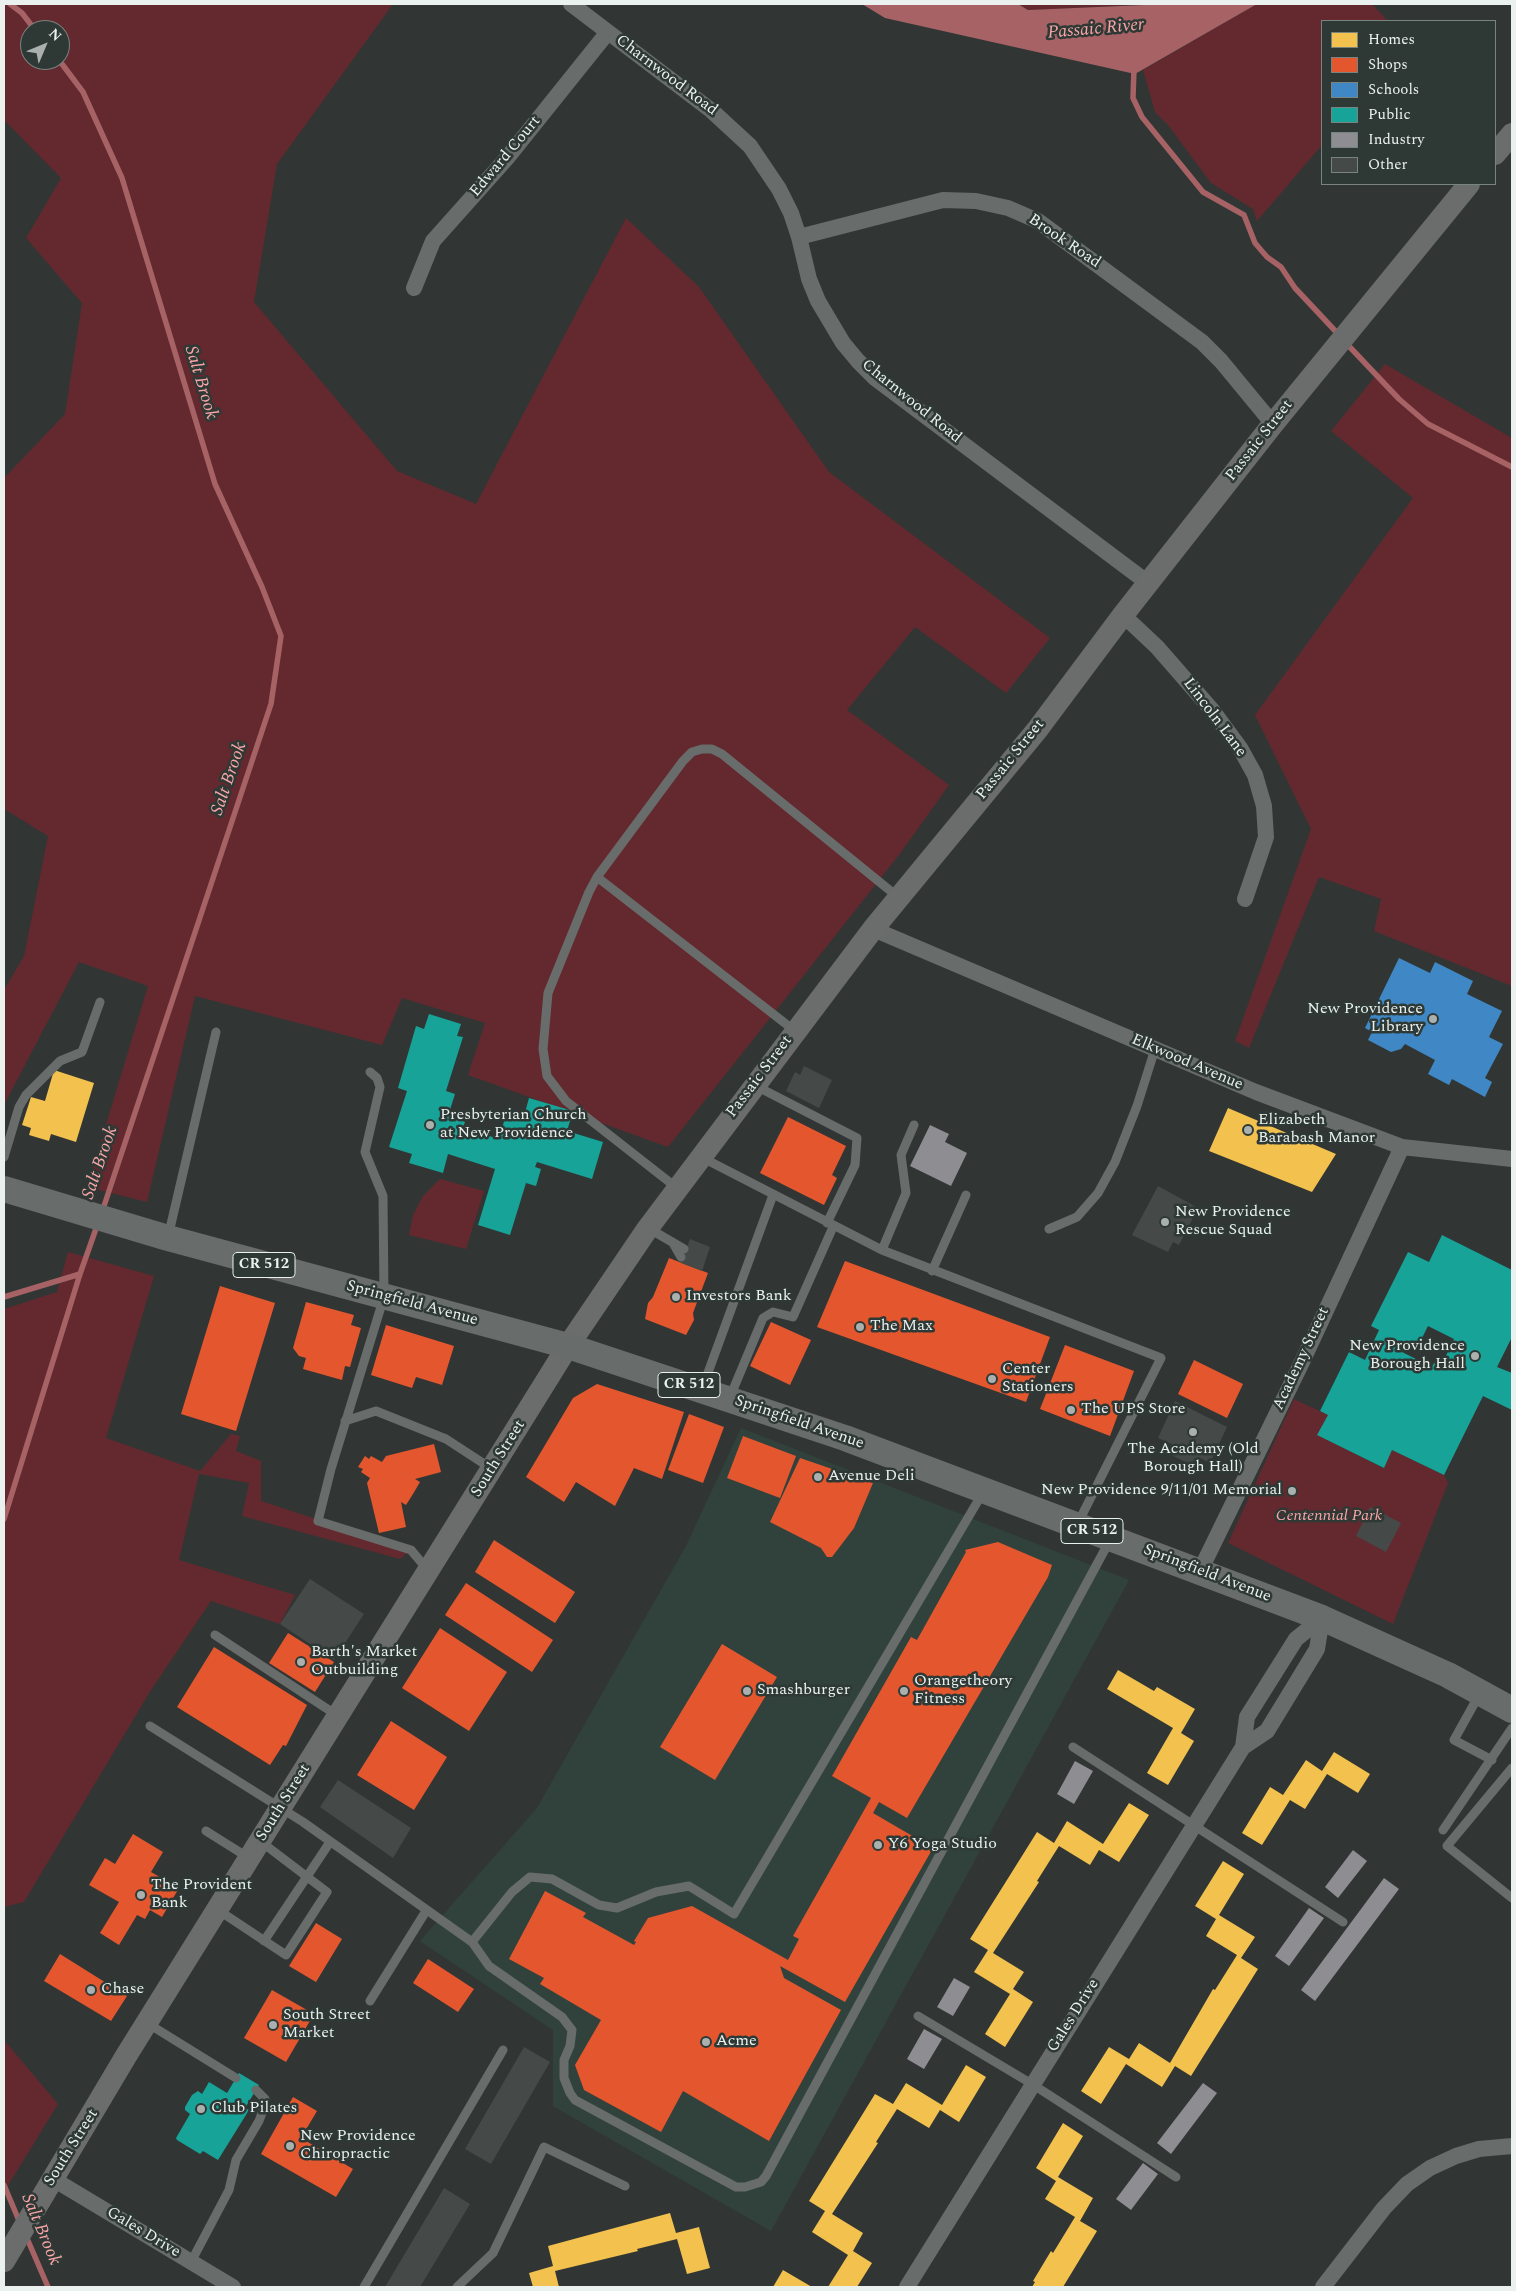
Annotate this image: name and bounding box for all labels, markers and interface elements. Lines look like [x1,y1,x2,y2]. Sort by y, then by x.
water label: Passaic River [1047,15,1145,45]
north arrow [20,20,70,70]
legend [1321,20,1496,185]
text: N [44,23,67,46]
text: Homes [1368,28,1415,51]
street label: Charnwood Road [611,31,721,121]
text: Shops [1368,53,1408,76]
text: Schools [1368,78,1419,101]
text: Public [1368,103,1411,126]
street label: Edward Court [467,113,545,201]
text: Industry [1368,128,1424,151]
text: Other [1368,153,1407,176]
street label: Brook Road [1024,211,1104,273]
water label: Salt Brook [179,344,221,422]
street label: Charnwood Road [857,356,965,448]
street label: Passaic Street [1222,397,1298,485]
street label: Lincoln Lane [1178,675,1250,761]
street label: Passaic Street [973,716,1049,804]
water label: Salt Brook [207,740,253,818]
place label: New Providence Library [1307,1000,1423,1038]
marker: New Providence Library [1427,1013,1439,1025]
street label: Elkwood Avenue [1128,1031,1246,1095]
street label: Passaic Street [723,1032,797,1122]
place label: Presbyterian Church at New Providence [440,1106,587,1144]
place label: Elizabeth Barabash Manor [1258,1111,1375,1149]
marker: Presbyterian Church at New Providence [424,1119,436,1131]
water label: Salt Brook [78,1124,124,1202]
marker: Elizabeth Barabash Manor [1242,1124,1254,1136]
place label: New Providence Rescue Squad [1175,1203,1291,1241]
marker: New Providence Rescue Squad [1159,1216,1171,1228]
road number: CR 512 [233,1252,295,1278]
street label: Springfield Avenue [344,1277,480,1331]
place label: Investors Bank [686,1287,792,1307]
marker: Investors Bank [670,1291,682,1303]
street label: Academy Street [1270,1305,1334,1413]
place label: The Max [870,1317,933,1337]
marker: The Max [854,1321,866,1333]
place label: New Providence Borough Hall [1349,1337,1465,1375]
marker: New Providence Borough Hall [1469,1350,1481,1362]
place label: Center Stationers [1002,1360,1074,1398]
road number: CR 512 [658,1372,720,1398]
marker: Center Stationers [986,1373,998,1385]
street label: Springfield Avenue [732,1392,866,1454]
place label: The UPS Store [1081,1400,1186,1420]
marker: The UPS Store [1065,1404,1077,1416]
street label: South Street [468,1417,530,1501]
marker: The Academy (Old Borough Hall) [1187,1426,1199,1438]
place label: The Academy (Old Borough Hall) [1127,1440,1259,1478]
place label: Avenue Deli [828,1467,915,1487]
marker: Avenue Deli [812,1471,824,1483]
place label: New Providence 9/11/01 Memorial [1041,1481,1282,1501]
marker: New Providence 9/11/01 Memorial [1286,1485,1298,1497]
park label: Centennial Park [1276,1507,1382,1527]
road number: CR 512 [1061,1518,1123,1544]
street label: Springfield Avenue [1140,1541,1274,1607]
place label: Barth's Market Outbuilding [311,1643,417,1681]
marker: Barth's Market Outbuilding [295,1656,307,1668]
place label: Orangetheory Fitness [914,1672,1012,1710]
place label: Smashburger [757,1681,850,1701]
marker: Smashburger [741,1685,753,1697]
marker: Orangetheory Fitness [898,1685,910,1697]
street label: South Street [253,1761,315,1845]
place label: Y6 Yoga Studio [888,1835,997,1855]
marker: Y6 Yoga Studio [872,1839,884,1851]
place label: The Provident Bank [151,1876,252,1914]
marker: The Provident Bank [135,1889,147,1901]
street label: Gales Drive [1044,1976,1104,2056]
place label: Chase [101,1980,144,2000]
marker: Chase [85,1984,97,1996]
place label: South Street Market [283,2006,370,2044]
marker: South Street Market [267,2019,279,2031]
place label: Acme [716,2032,757,2052]
marker: Acme [700,2036,712,2048]
place label: Club Pilates [211,2099,297,2119]
marker: Club Pilates [195,2103,207,2115]
street label: South Street [41,2106,103,2190]
place label: New Providence Chiropractic [300,2127,416,2165]
marker: New Providence Chiropractic [284,2140,296,2152]
water label: Salt Brook [15,2191,65,2269]
street label: Gales Drive [103,2204,183,2262]

